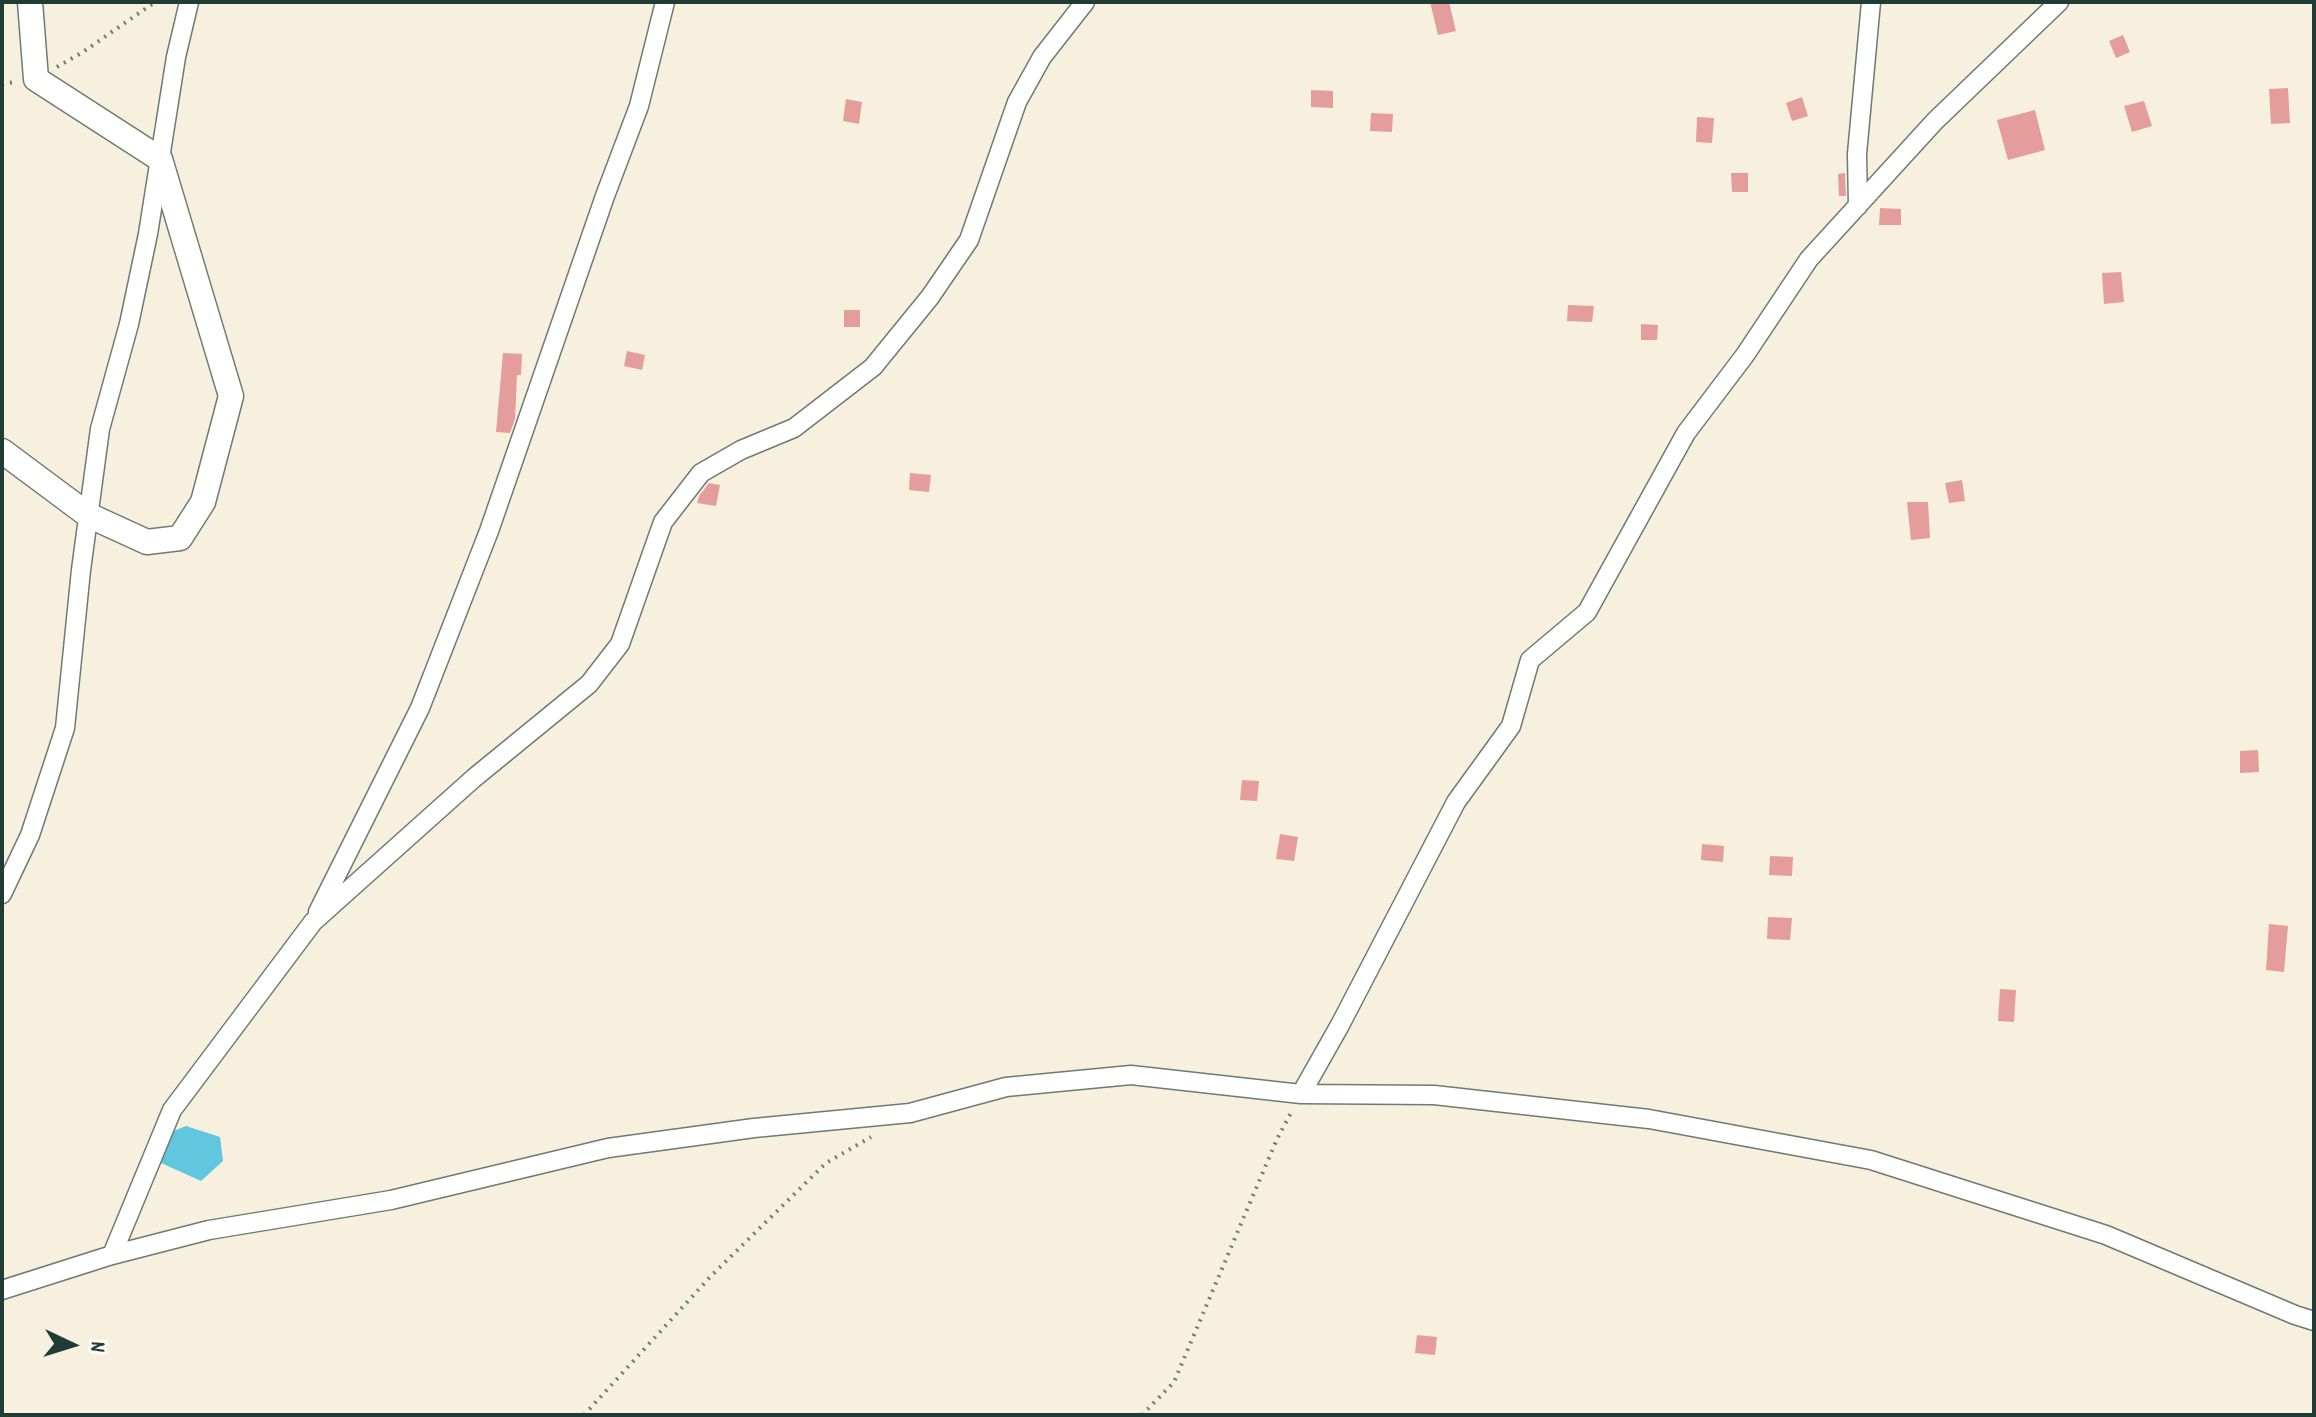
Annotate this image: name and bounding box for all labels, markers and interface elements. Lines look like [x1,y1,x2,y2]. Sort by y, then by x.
north arrow [32,1305,112,1385]
text: N [81,1340,112,1353]

